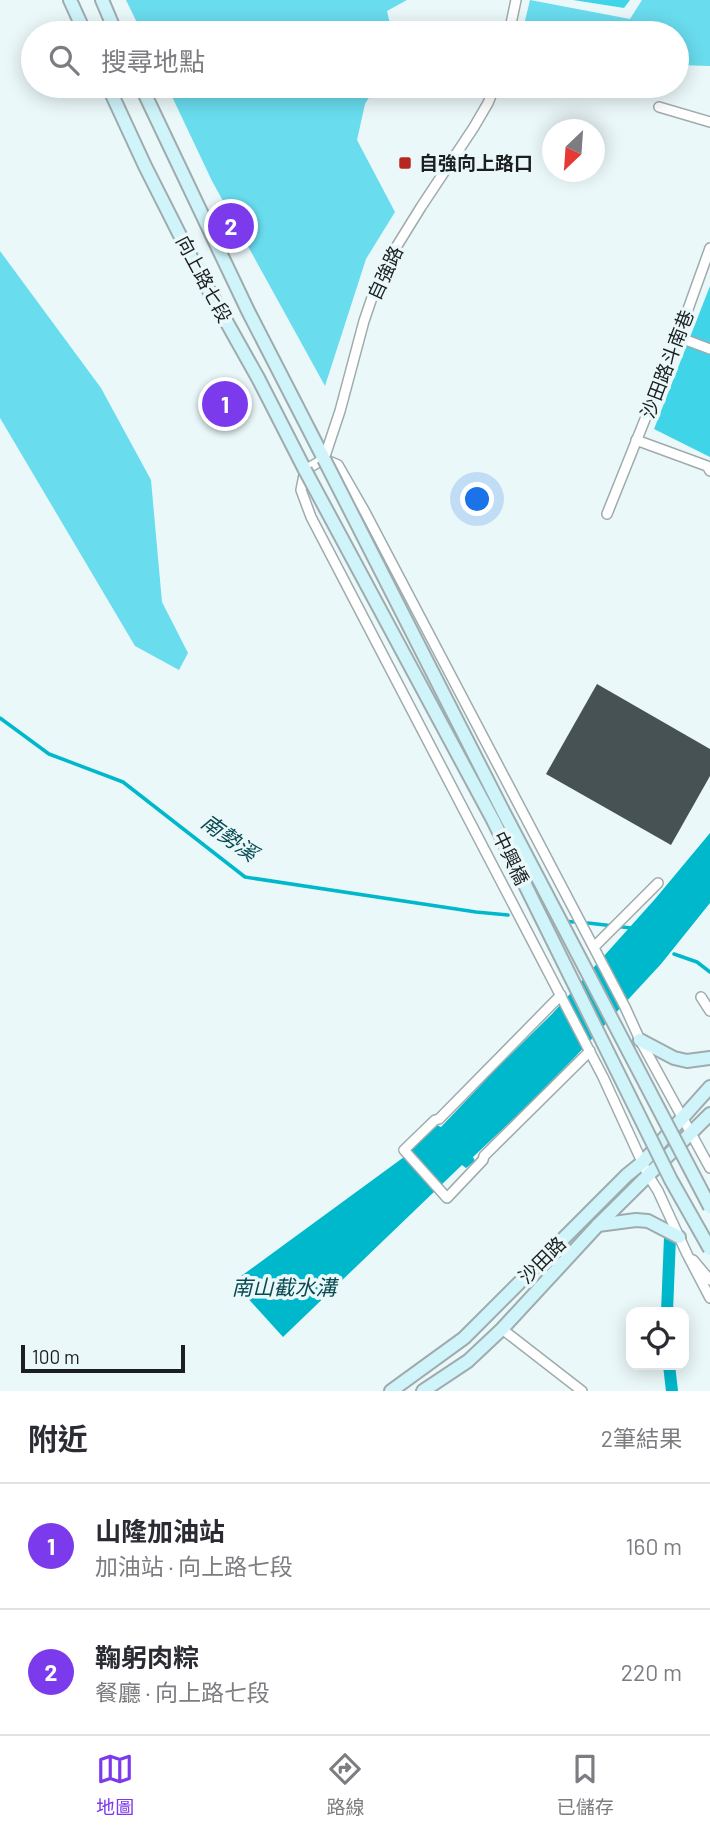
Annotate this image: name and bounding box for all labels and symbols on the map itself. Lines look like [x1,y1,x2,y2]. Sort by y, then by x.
north arrow [542,119,605,182]
place label: 自強向上路口 [419,151,533,174]
marker: 自強向上路口 [397,155,413,171]
pin: 2 [208,200,254,252]
street label: 向上路七段 [172,231,237,326]
street label: 自強路 [362,242,407,303]
street label: 沙田路斗南巷 [635,306,698,421]
pin: 1 [202,378,248,430]
your location [460,482,494,516]
water label: 南勢溪 [197,808,265,867]
street label: 中興橋 [489,827,534,888]
street label: 沙田路 [513,1231,570,1288]
water label: 南山截水溝 [232,1274,339,1299]
scale bar [21,1342,186,1374]

